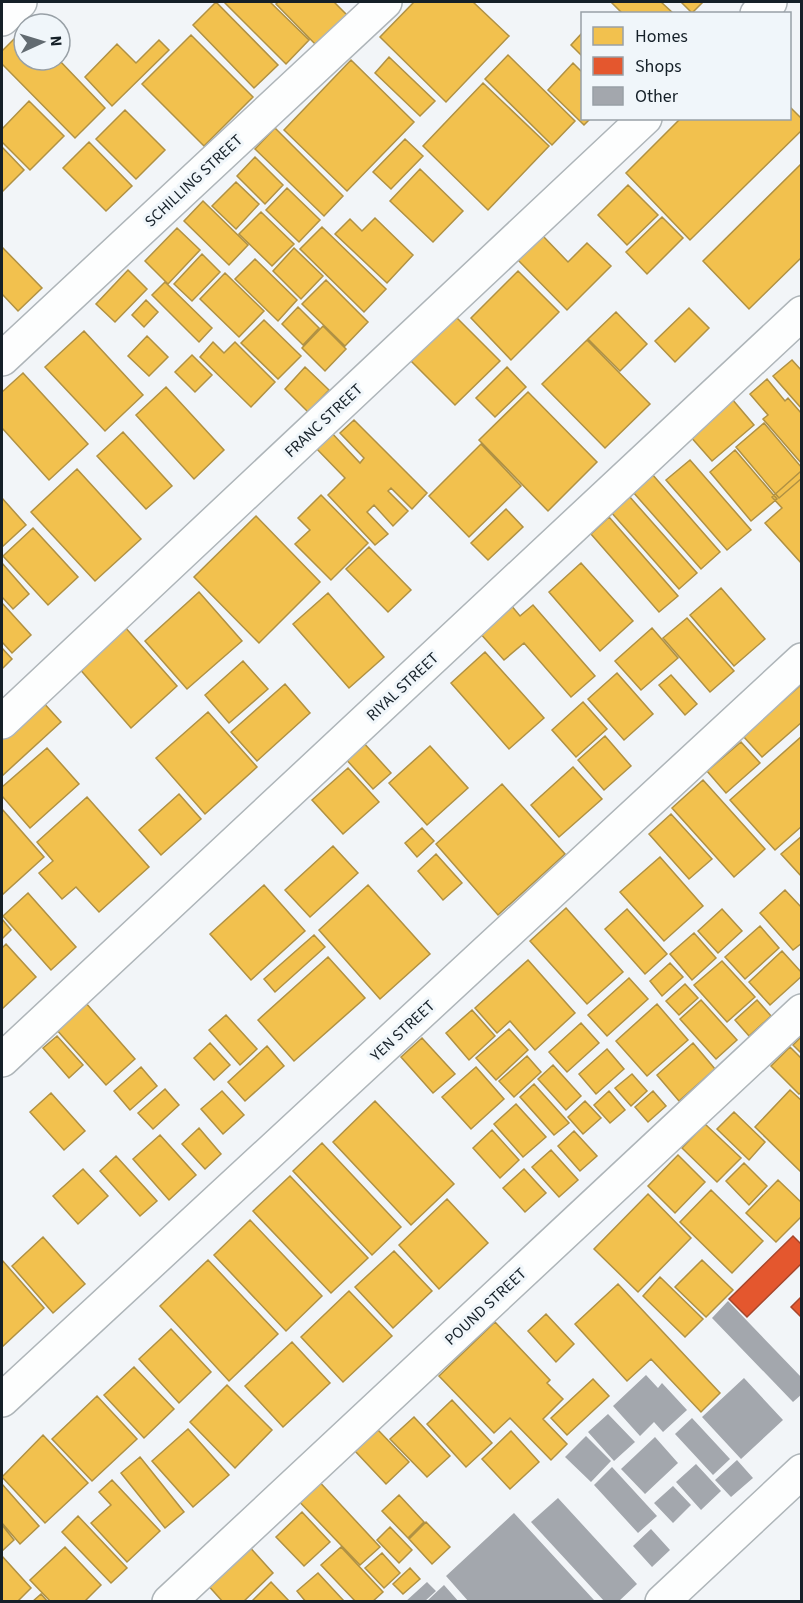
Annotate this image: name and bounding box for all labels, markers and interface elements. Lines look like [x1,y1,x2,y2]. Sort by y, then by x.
north arrow [12,12,72,72]
legend [581,12,791,120]
text: Homes [635,24,688,49]
text: N [45,35,67,47]
text: Shops [635,54,682,79]
text: Other [635,84,679,109]
street label: SCHILLING STREET [140,129,248,232]
street label: FRANC STREET [280,378,368,463]
street label: RIYAL STREET [362,647,444,726]
street label: YEN STREET [365,995,440,1067]
street label: POUND STREET [440,1263,532,1350]

